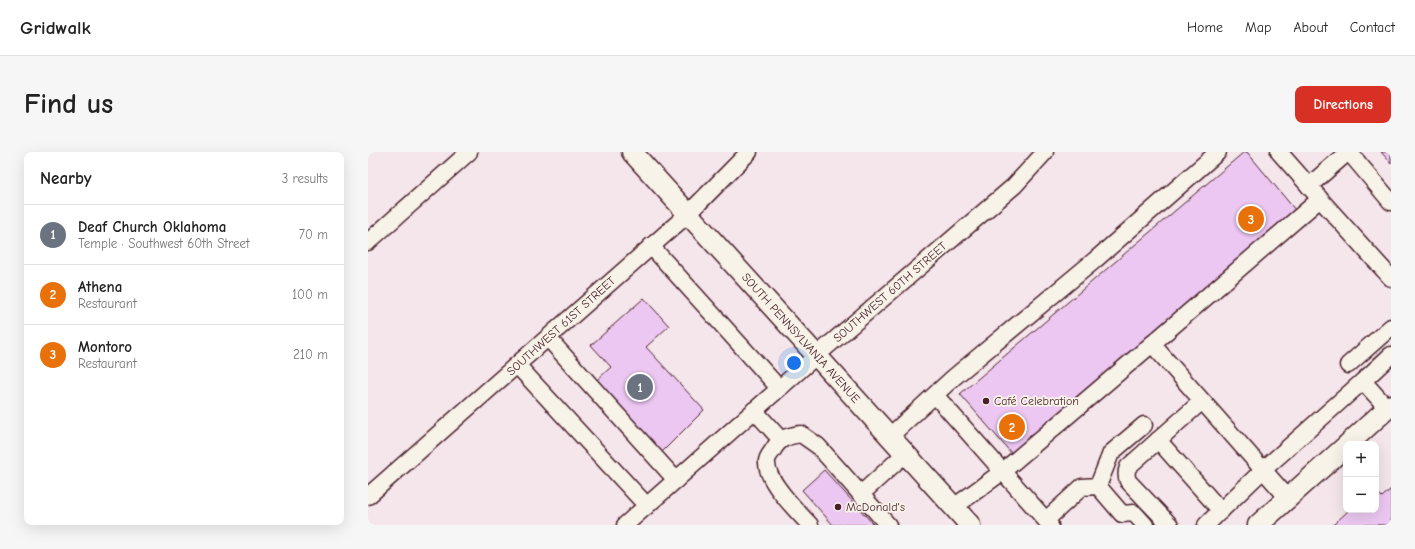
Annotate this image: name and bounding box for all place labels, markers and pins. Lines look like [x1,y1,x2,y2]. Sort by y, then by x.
pin: 3 [1238,204,1264,234]
pin: 1 [627,372,653,402]
place label: Café Celebration [994,394,1079,408]
marker: Café Celebration [981,396,991,406]
pin: 2 [999,412,1025,442]
place label: McDonald's [846,500,905,514]
marker: McDonald's [833,502,843,512]

